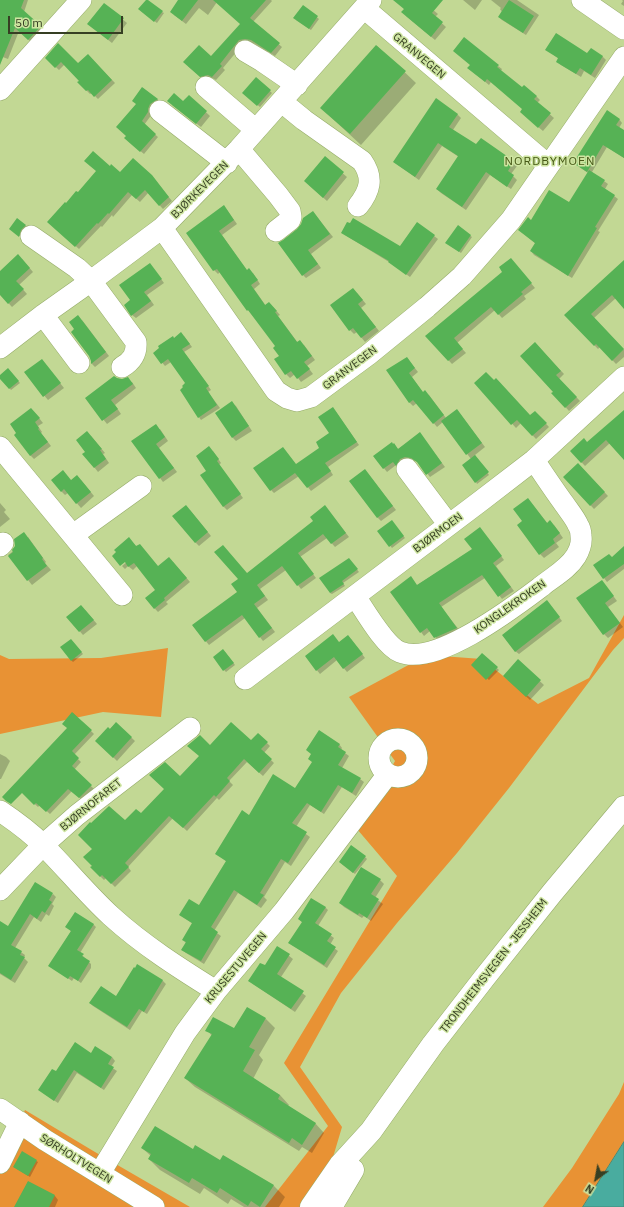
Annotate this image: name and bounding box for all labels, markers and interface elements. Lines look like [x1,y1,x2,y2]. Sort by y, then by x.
scale bar [10,8,125,34]
text: 50 m [15,15,43,30]
street label: GRANVEGEN [390,30,448,82]
district label: NORDBYMOEN [504,155,596,169]
street label: BJØRKEVEGEN [169,159,231,221]
street label: GRANVEGEN [320,343,380,393]
street label: BJØRMOEN [411,510,465,556]
street label: KONGLEKROKEN [472,577,548,637]
street label: BJØRNOFARET [57,776,125,834]
street label: TRONDHEIMSVEGEN - JESSHEIM [437,896,551,1036]
street label: KRUSESTUVEGEN [202,930,270,1006]
street label: SØRHOLTVEGEN [37,1131,115,1187]
north arrow [576,1159,616,1199]
text: N [583,1181,597,1197]

